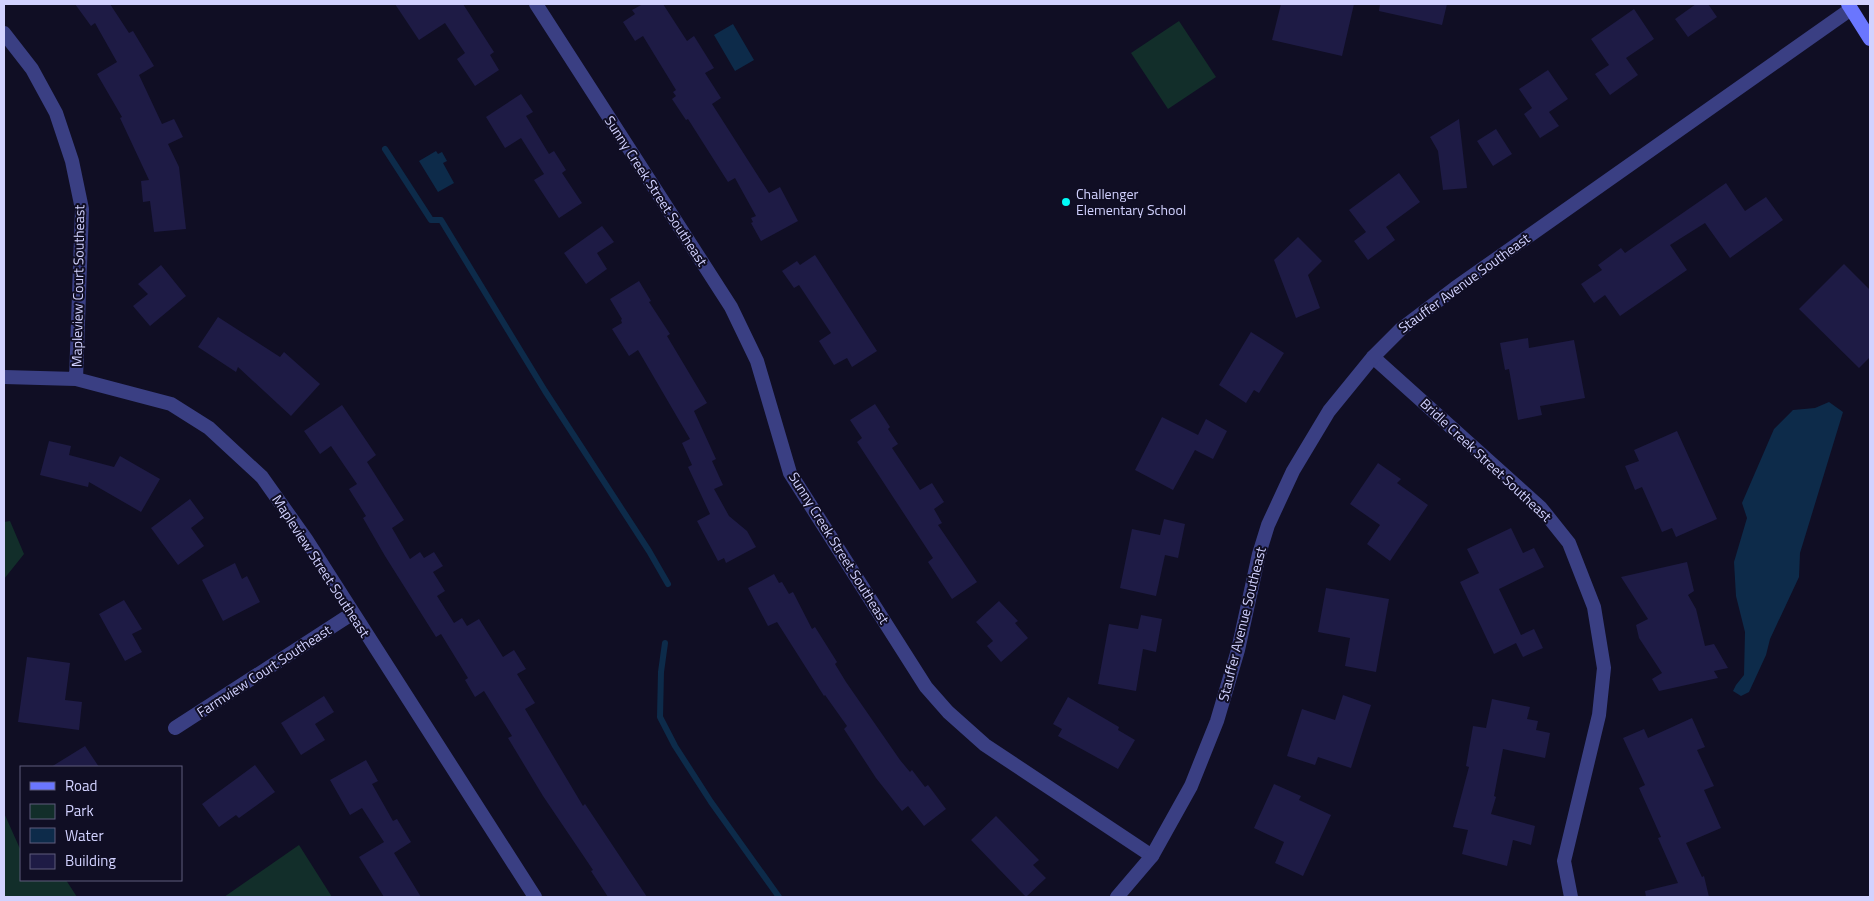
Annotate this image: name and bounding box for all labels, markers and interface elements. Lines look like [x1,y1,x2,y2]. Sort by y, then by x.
street label: Sunny Creek Street Southeast [600,111,713,270]
place label: Challenger Elementary School [1076,183,1186,220]
marker: Challenger Elementary School [1060,196,1072,208]
street label: Mapleview Court Southeast [66,205,89,367]
street label: Stauffer Avenue Southeast [1394,228,1534,338]
street label: Bridle Creek Street Southeast [1416,393,1557,526]
street label: Sunny Creek Street Southeast [784,468,895,628]
street label: Mapleview Street Southeast [267,490,376,641]
street label: Stauffer Avenue Southeast [1212,545,1271,703]
street label: Farmview Court Southeast [192,619,335,722]
legend [20,766,182,881]
text: Road [65,774,97,797]
text: Park [65,799,94,822]
text: Water [65,824,104,847]
text: Building [65,849,116,872]

